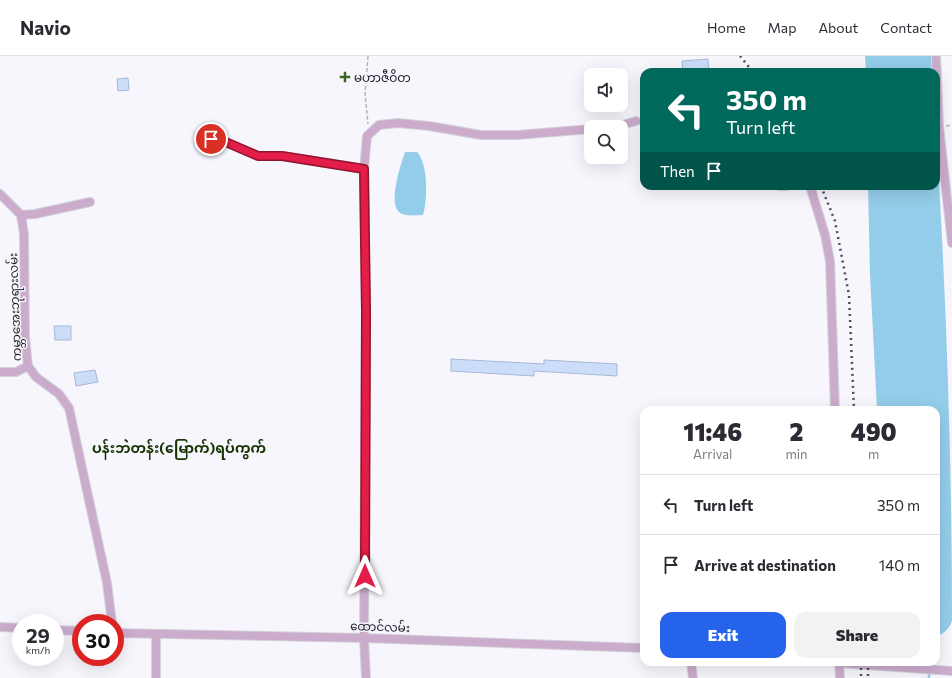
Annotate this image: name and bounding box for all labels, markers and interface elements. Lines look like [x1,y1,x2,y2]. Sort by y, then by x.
text: Navio [20,16,71,39]
text: Home [707,19,746,36]
text: Map [768,19,796,36]
text: About [818,19,858,36]
text: Contact [880,19,932,36]
map controls [584,68,628,164]
button: sound [584,68,628,112]
place label: မဟာဇီဝိတ [354,69,411,84]
marker: မဟာဇီဝိတ [339,71,351,83]
text: 350 m [726,82,807,116]
icon: left [660,84,712,136]
text: Turn left [726,116,795,138]
button: search [584,120,628,164]
pin [194,122,228,156]
icon: arrive [200,128,222,150]
icon: arrive [703,160,725,182]
text: Then [660,162,695,180]
street label: ကမ္ဘာအေးဘုရားလမ်း [4,252,27,362]
text: 11:46 [683,417,742,446]
text: 2 [790,417,803,446]
text: 490 [851,417,897,446]
district label: ပန်းဘဲတန်း(မြောက်)ရပ်ကွက် [92,438,266,460]
text: Arrival [693,446,732,462]
text: min [785,446,808,462]
text: m [868,446,879,462]
icon: left [660,494,682,516]
text: Turn left [694,496,753,514]
text: 350 m [877,496,920,514]
icon: arrive [660,554,682,576]
position arrow [344,555,386,597]
text: Arrive at destination [694,556,836,574]
text: 140 m [879,556,920,574]
button: Exit [660,612,786,658]
button: Share [794,612,920,658]
speed limit sign: 30 [72,614,124,666]
street label: ထောင်လမ်း [350,617,410,634]
text: 29 [26,623,50,647]
text: km/h [26,644,50,656]

